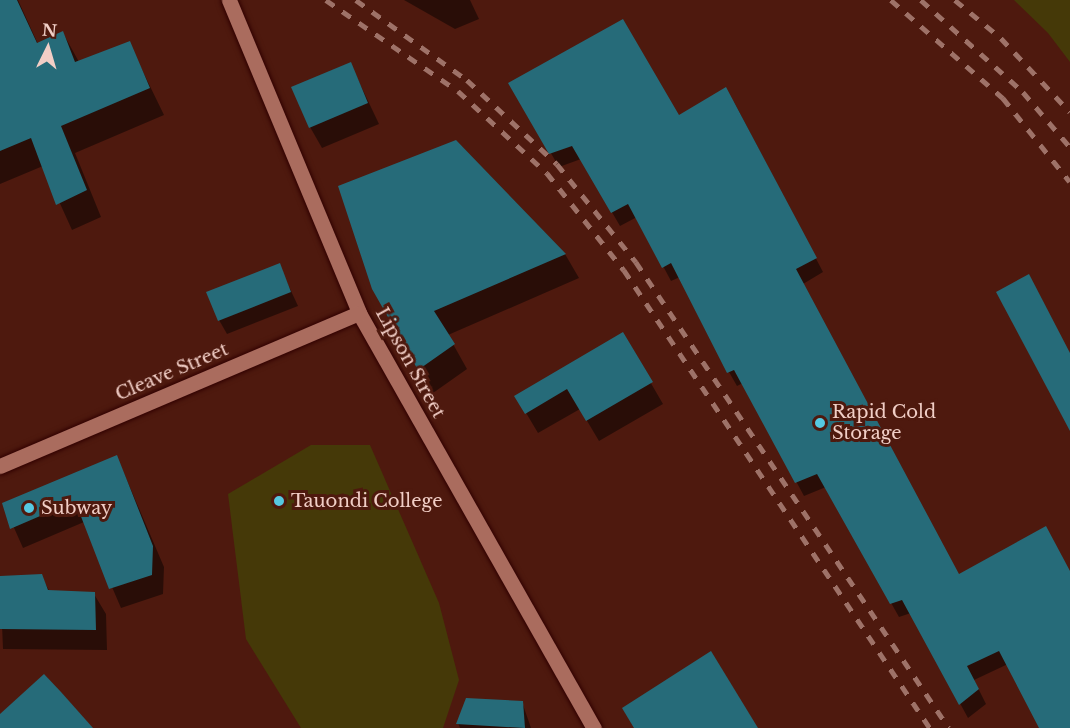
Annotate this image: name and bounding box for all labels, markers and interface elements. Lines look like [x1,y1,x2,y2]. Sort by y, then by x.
north arrow [18,18,78,78]
text: N [41,19,58,41]
street label: Lipson Street [371,304,449,422]
street label: Cleave Street [112,339,232,405]
place label: Rapid Cold Storage [832,402,936,444]
marker: Rapid Cold Storage [813,416,827,430]
place label: Tauondi College [291,490,442,512]
marker: Tauondi College [272,494,286,508]
place label: Subway [41,497,112,519]
marker: Subway [22,501,36,515]

